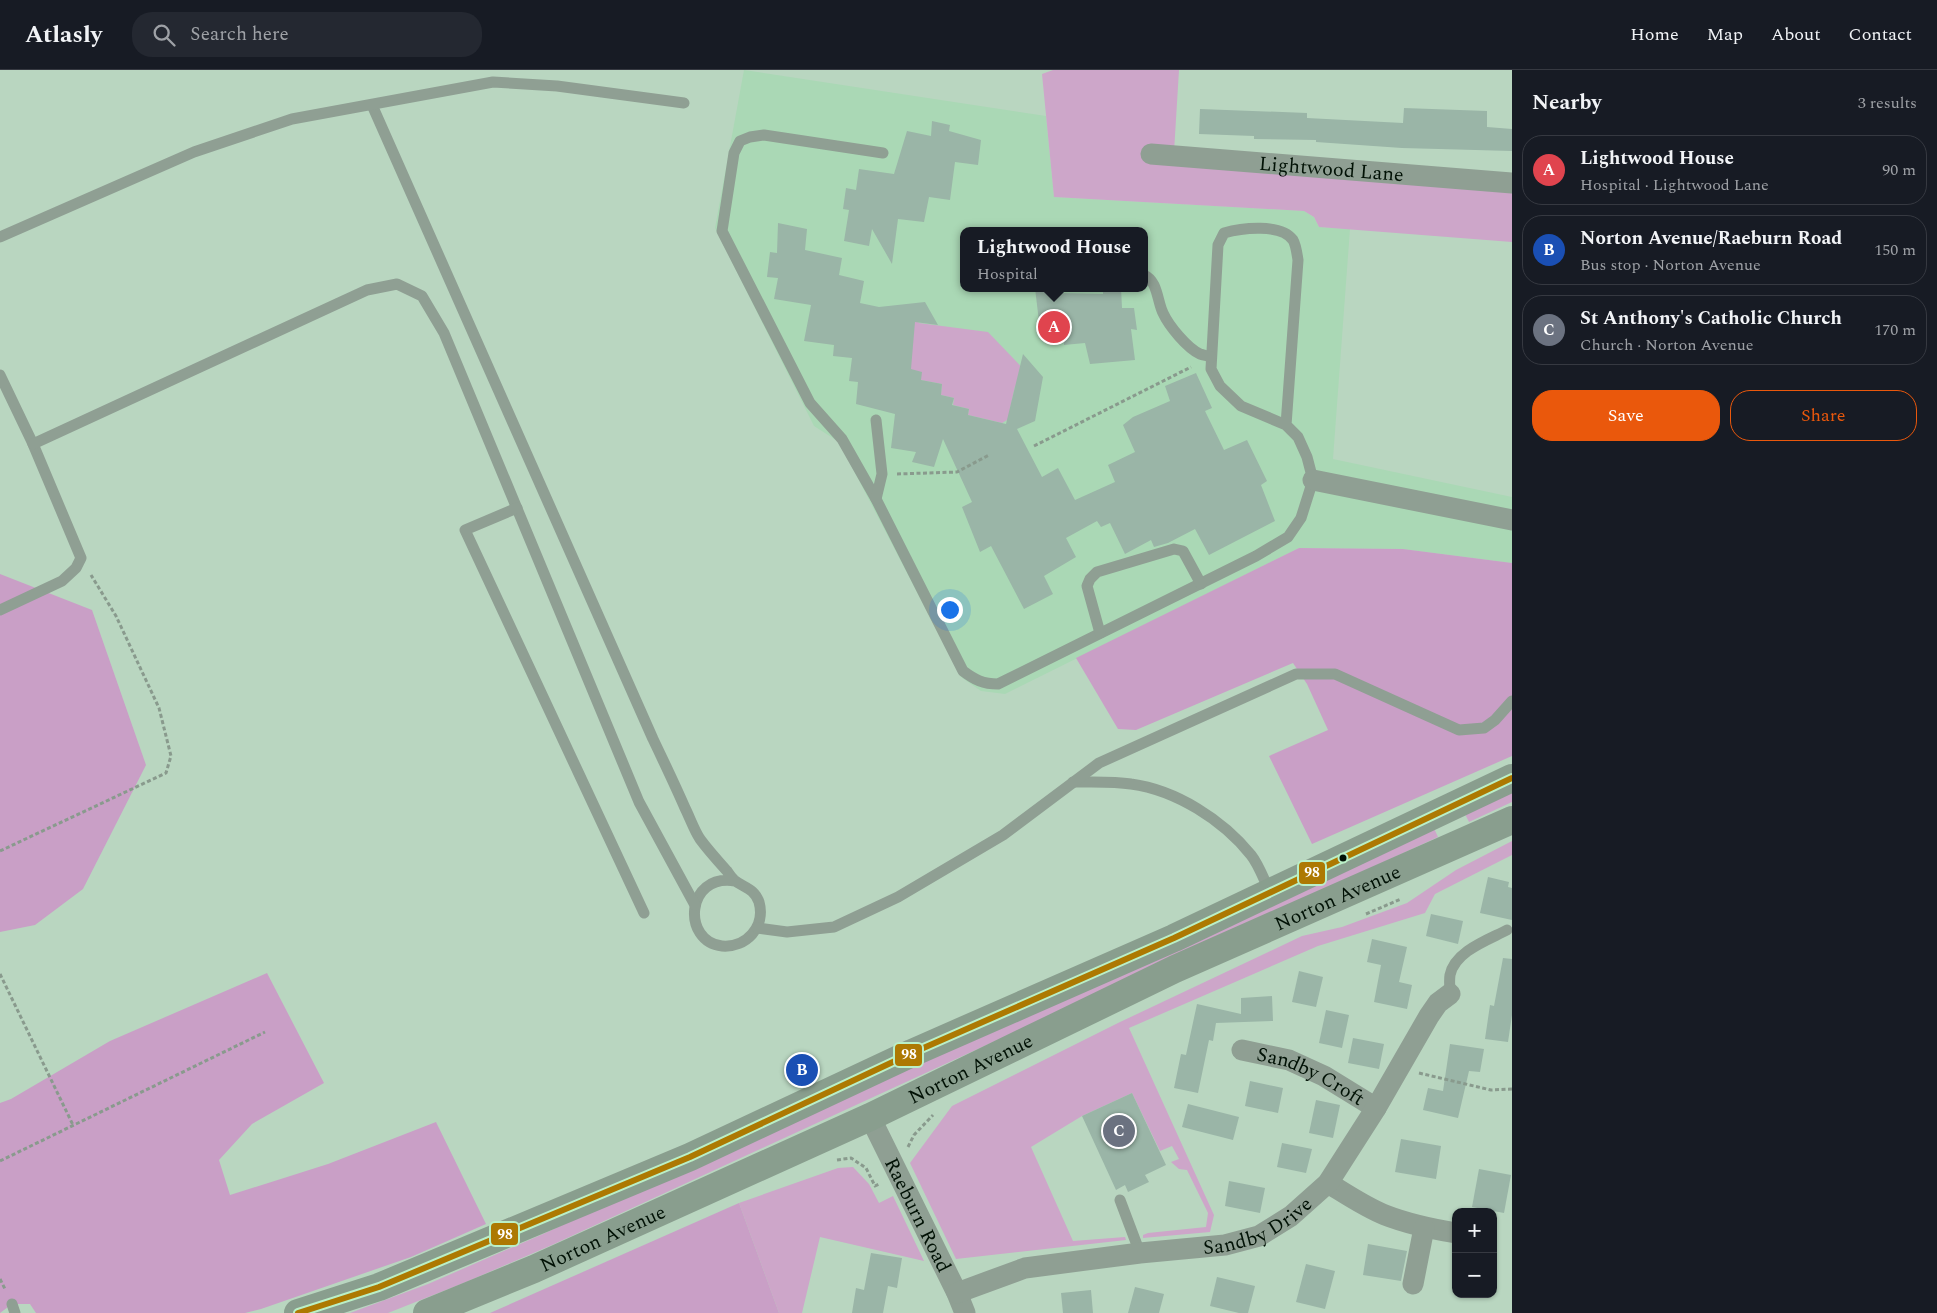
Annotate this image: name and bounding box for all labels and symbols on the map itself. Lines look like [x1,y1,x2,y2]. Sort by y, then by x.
street label: Lightwood Lane [1258,149,1405,190]
pin: A [1038,308,1070,346]
your location [937,597,963,623]
unlabelled marker [1338,853,1348,863]
street label: Norton Avenue [1270,857,1406,939]
line badge: 98 [1298,861,1326,885]
text: 98 [1304,862,1320,883]
street label: Norton Avenue [903,1026,1038,1112]
street label: Sandby Croft [1254,1040,1370,1114]
line badge: 98 [894,1043,923,1067]
text: 98 [901,1044,917,1065]
pin: B [786,1051,818,1089]
pin: C [1103,1112,1135,1150]
street label: Raeburn Road [876,1152,959,1278]
street label: Sandby Drive [1202,1190,1319,1263]
street label: Norton Avenue [535,1197,671,1280]
line badge: 98 [490,1222,519,1246]
text: 98 [497,1224,513,1245]

